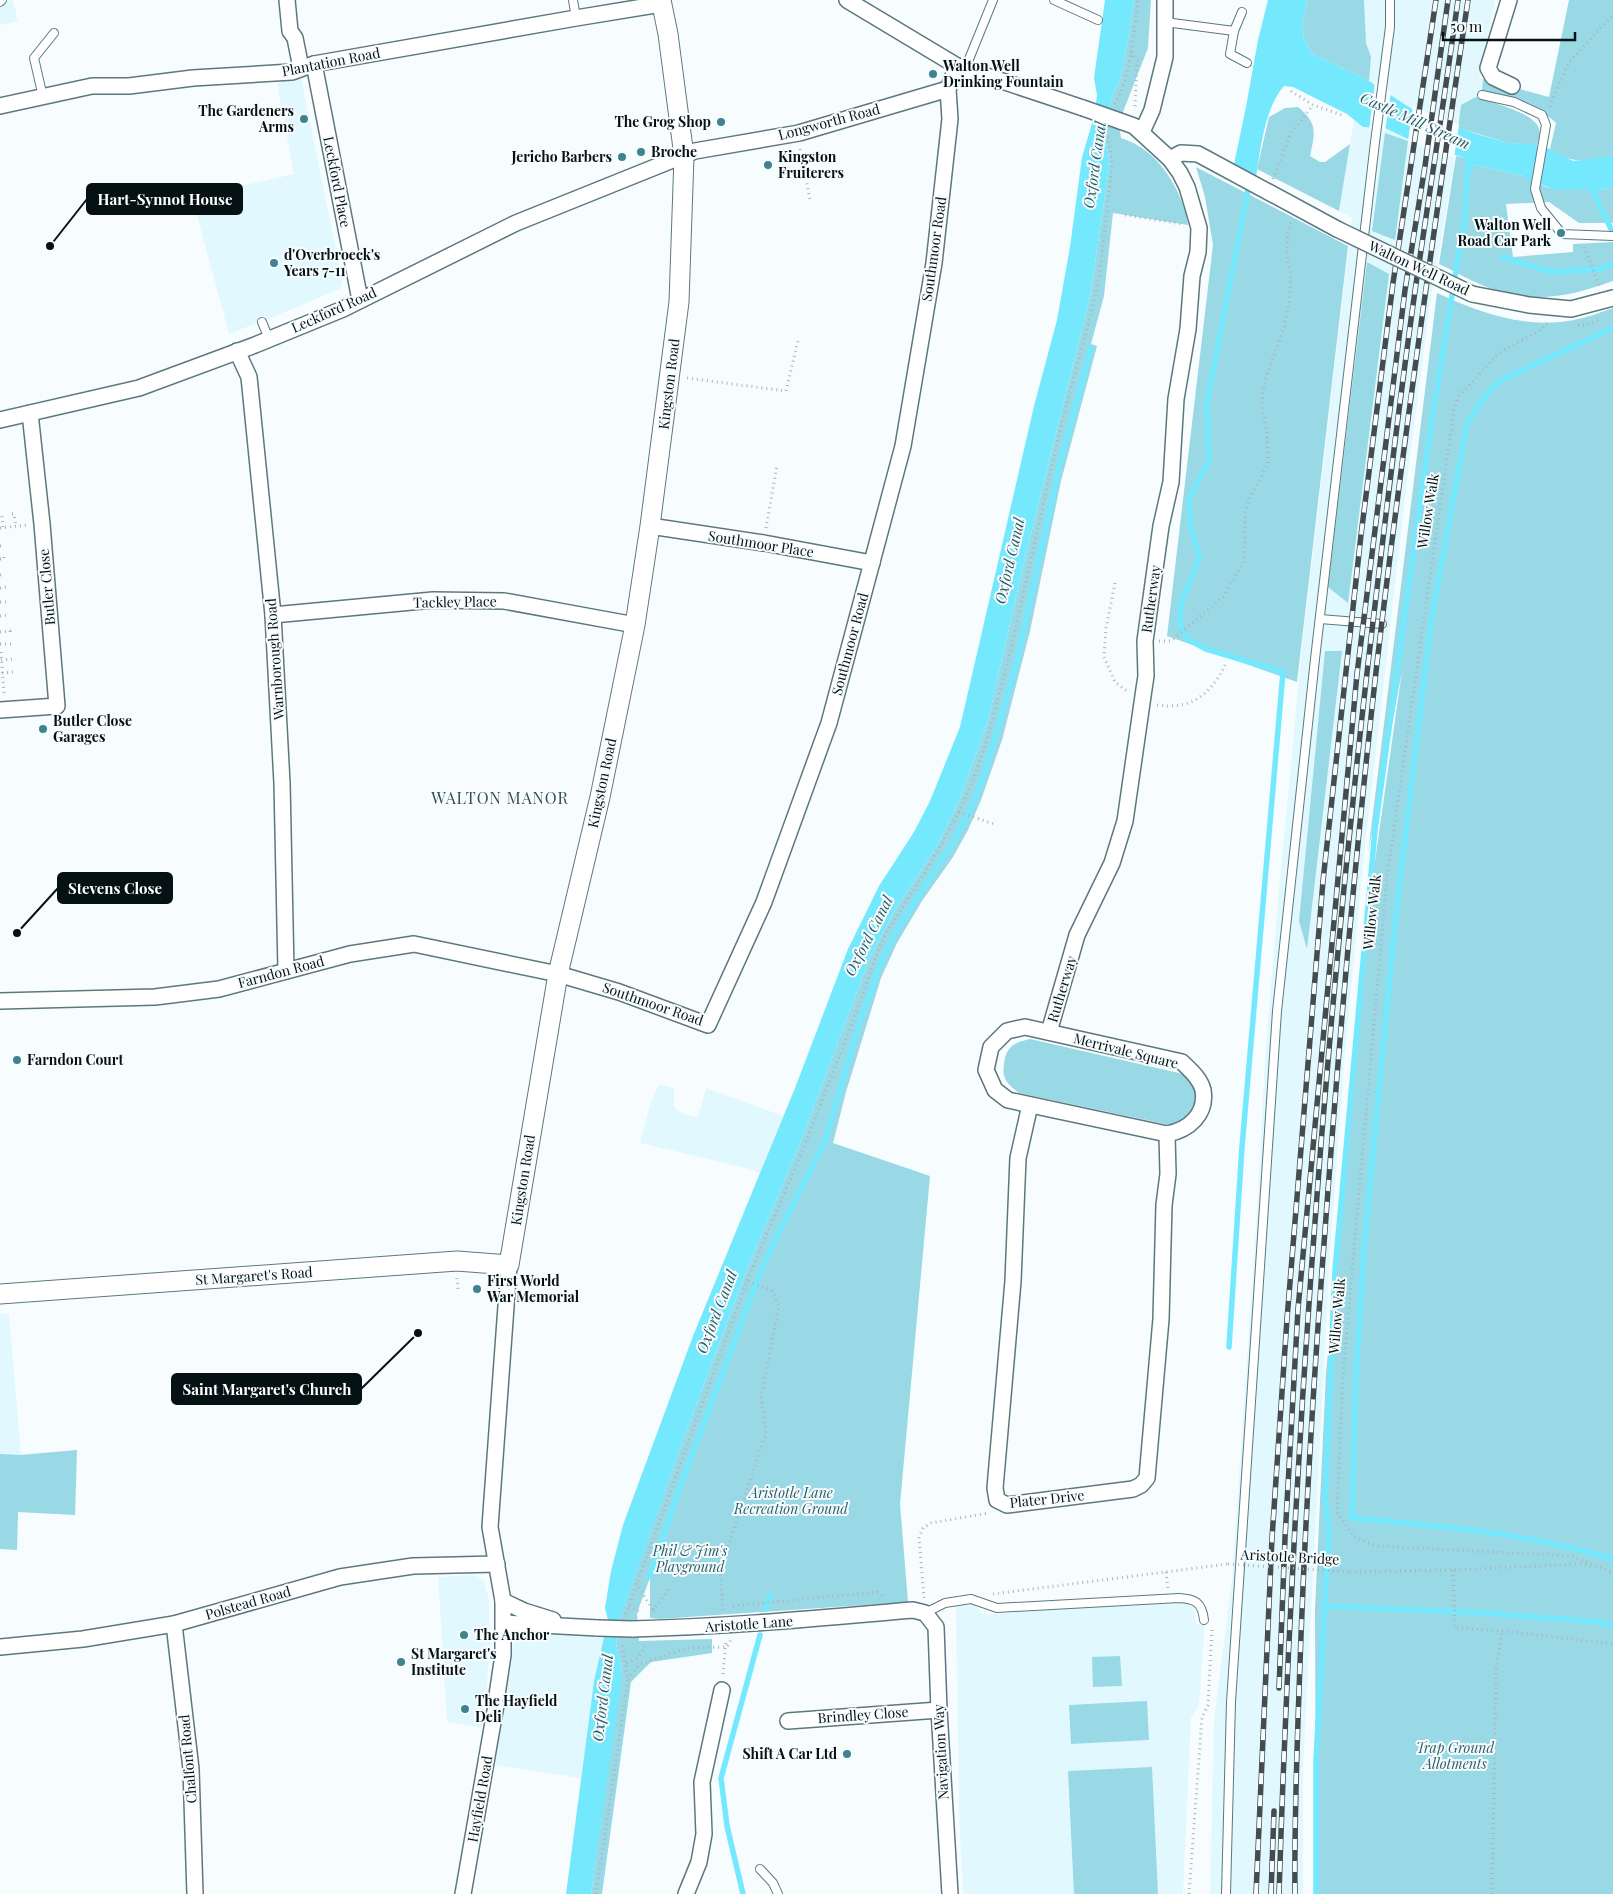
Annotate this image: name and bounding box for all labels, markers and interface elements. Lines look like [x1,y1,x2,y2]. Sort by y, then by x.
scale bar [1443,10,1576,42]
text: 50 m [1450,16,1483,36]
street label: Plantation Road [280,43,382,80]
place label: Walton Well Drinking Fountain [942,56,1064,91]
marker: Walton Well Drinking Fountain [927,68,939,80]
water label: Castle Mill Stream [1357,87,1473,153]
street label: Longworth Road [776,99,882,144]
place label: The Gardeners Arms [198,101,294,136]
place label: The Grog Shop [614,112,711,131]
marker: The Gardeners Arms [298,113,310,125]
marker: The Grog Shop [715,116,727,128]
water label: Oxford Canal [1078,119,1110,210]
street label: Leckford Place [319,135,356,229]
place label: Broche [651,142,697,161]
marker: Broche [635,146,647,158]
place label: Jericho Barbers [511,147,612,166]
place label: Kingston Fruiterers [778,147,844,182]
marker: Jericho Barbers [616,151,628,163]
marker: Kingston Fruiterers [762,159,774,171]
callout: Hart-Synnot House [87,184,242,214]
text: Hart-Synnot House [98,189,233,209]
street label: Southmoor Road [917,195,950,303]
place label: Walton Well Road Car Park [1457,215,1552,250]
marker: Walton Well Road Car Park [1555,227,1567,239]
street label: Walton Well Road [1365,235,1473,299]
place label: d'Overbroeck's Years 7-11 [283,245,380,280]
marker: d'Overbroeck's Years 7-11 [268,257,280,269]
street label: Leckford Road [288,282,379,337]
street label: Kingston Road [654,337,684,430]
street label: Willow Walk [1412,472,1443,551]
water label: Oxford Canal [989,515,1029,606]
street label: Southmoor Place [707,526,815,561]
street label: Butler Close [34,548,59,626]
street label: Rutherway [1136,564,1165,634]
street label: Southmoor Road [827,590,872,697]
street label: Tackley Place [413,591,497,612]
street label: Warnborough Road [261,598,288,721]
place label: Butler Close Garages [53,711,132,746]
marker: Butler Close Garages [37,723,49,735]
street label: Kingston Road [583,736,620,830]
district label: WALTON MANOR [430,787,569,808]
callout: Stevens Close [58,873,172,903]
street label: Willow Walk [1358,873,1385,952]
text: Stevens Close [68,878,162,898]
water label: Oxford Canal [839,891,897,979]
street label: Farndon Road [236,951,326,992]
street label: Rutherway [1042,953,1081,1024]
street label: Southmoor Road [600,977,706,1030]
street label: Merrivale Square [1072,1028,1180,1073]
place label: Farndon Court [27,1050,123,1069]
marker: Farndon Court [11,1054,23,1066]
street label: Kingston Road [506,1133,539,1227]
street label: St Margaret's Road [195,1262,313,1289]
water label: Oxford Canal [691,1266,741,1356]
place label: First World War Memorial [486,1271,580,1306]
street label: Willow Walk [1324,1277,1349,1356]
marker: First World War Memorial [471,1283,483,1295]
callout: Saint Margaret's Church [172,1374,361,1404]
text: Saint Margaret's Church [183,1379,351,1399]
park label: Aristotle Lane Recreation Ground [733,1483,848,1518]
street label: Plater Drive [1009,1485,1085,1512]
park label: Phil & Jim's Playground [652,1541,728,1576]
street label: Aristotle Bridge [1239,1544,1340,1569]
street label: Polstead Road [203,1581,293,1624]
street label: Aristotle Lane [703,1611,794,1636]
place label: The Anchor [474,1625,550,1644]
marker: The Anchor [458,1629,470,1641]
place label: St Margaret's Institute [411,1644,496,1679]
water label: Oxford Canal [587,1652,617,1743]
marker: St Margaret's Institute [395,1656,407,1668]
place label: The Hayfield Deli [475,1691,558,1726]
street label: Brindley Close [817,1702,909,1727]
marker: The Hayfield Deli [459,1703,471,1715]
street label: Navigation Way [929,1704,952,1800]
street label: Chalfont Road [174,1714,201,1804]
park label: Trap Ground Allotments [1416,1738,1494,1773]
place label: Shift A Car Ltd [743,1744,838,1763]
marker: Shift A Car Ltd [841,1748,853,1760]
street label: Hayfield Road [463,1754,496,1844]

